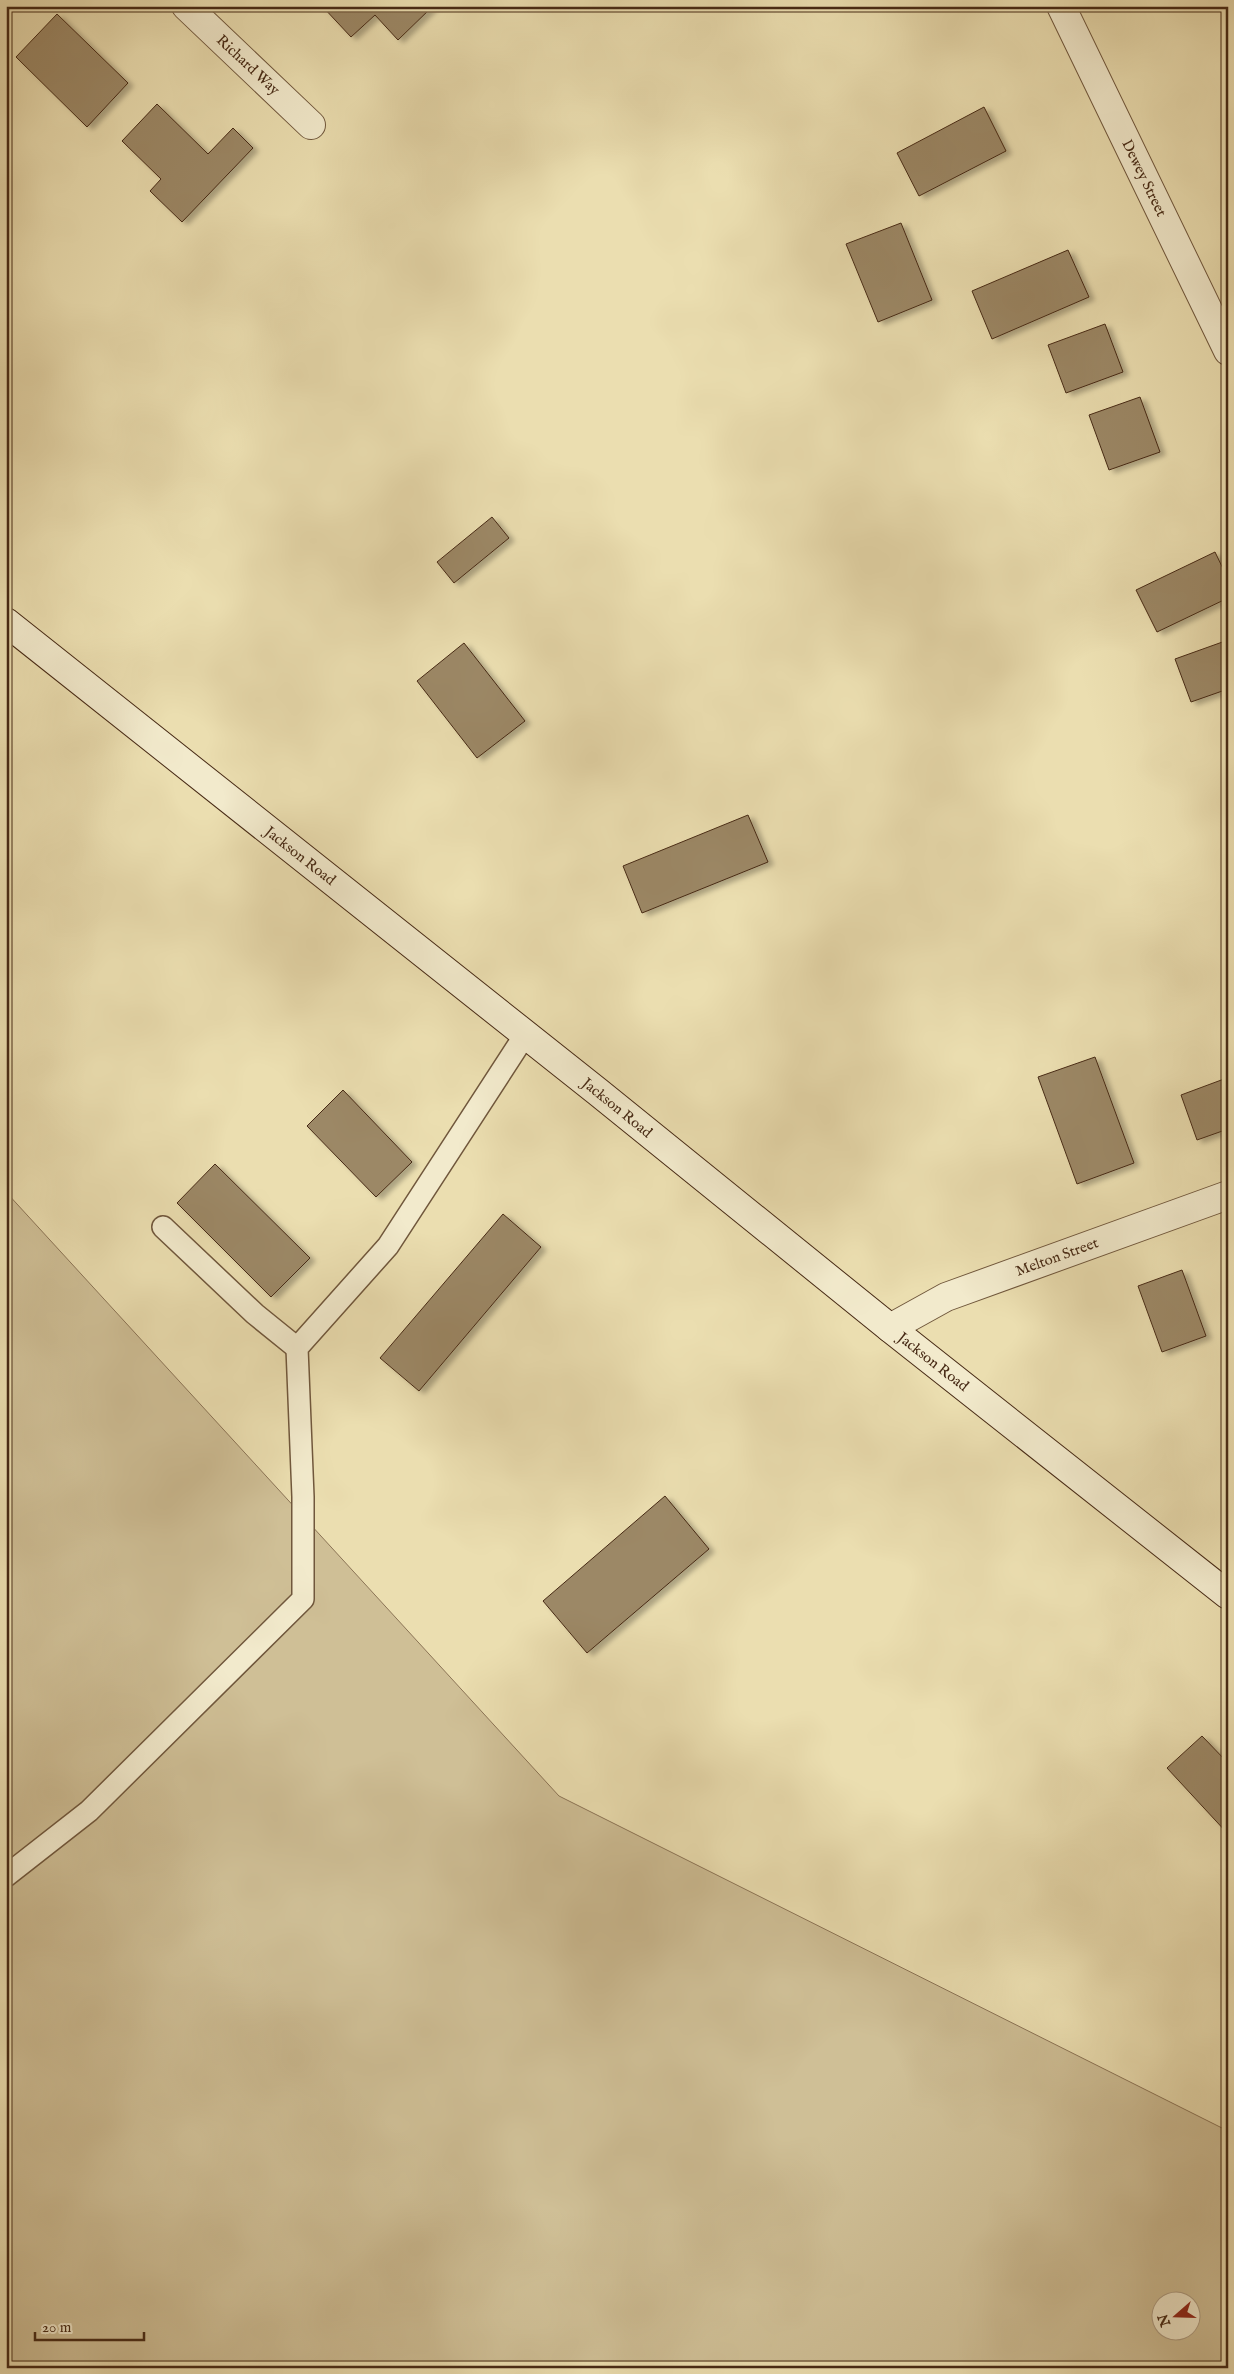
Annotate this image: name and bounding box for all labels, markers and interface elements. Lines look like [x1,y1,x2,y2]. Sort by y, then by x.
street label: Richard Way [212,31,284,100]
street label: Dewey Street [1117,136,1171,220]
street label: Jackson Road [259,821,340,890]
street label: Jackson Road [576,1073,657,1143]
street label: Melton Street [1013,1233,1101,1281]
street label: Jackson Road [892,1327,973,1396]
north arrow [1152,2292,1202,2342]
scale bar [35,2309,144,2341]
text: N [1154,2311,1176,2330]
text: 20 m [42,2318,72,2337]

